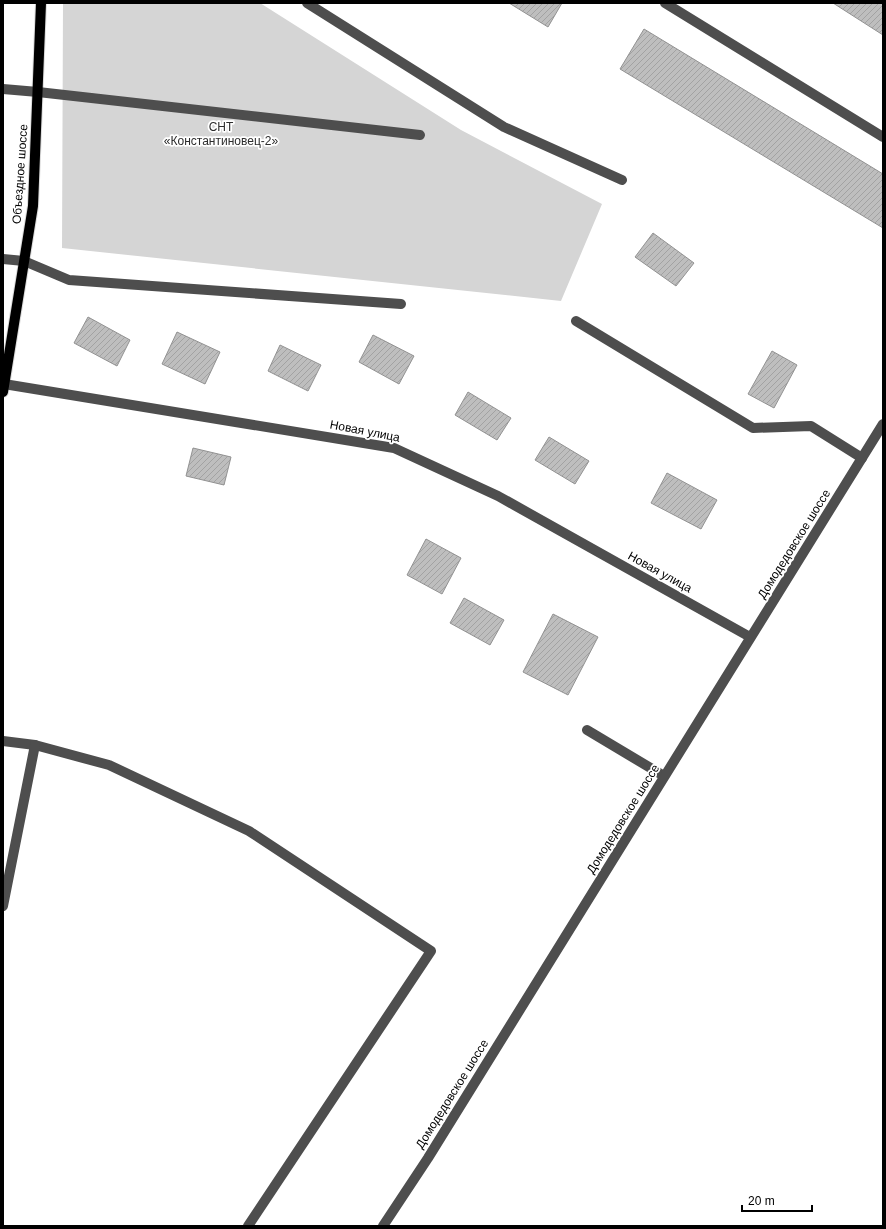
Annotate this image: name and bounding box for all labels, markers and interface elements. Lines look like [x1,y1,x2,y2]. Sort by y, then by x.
park label: СНТ «Константиновец-2» [164,120,278,148]
street label: Объездное шоссе [10,123,31,224]
street label: Новая улица [329,417,402,445]
street label: Домодедовское шоссе [755,487,833,601]
street label: Новая улица [626,549,695,596]
street label: Домодедовское шоссе [584,762,662,876]
street label: Домодедовское шоссе [413,1037,491,1151]
scale bar [742,1187,812,1213]
text: 20 m [748,1194,775,1208]

